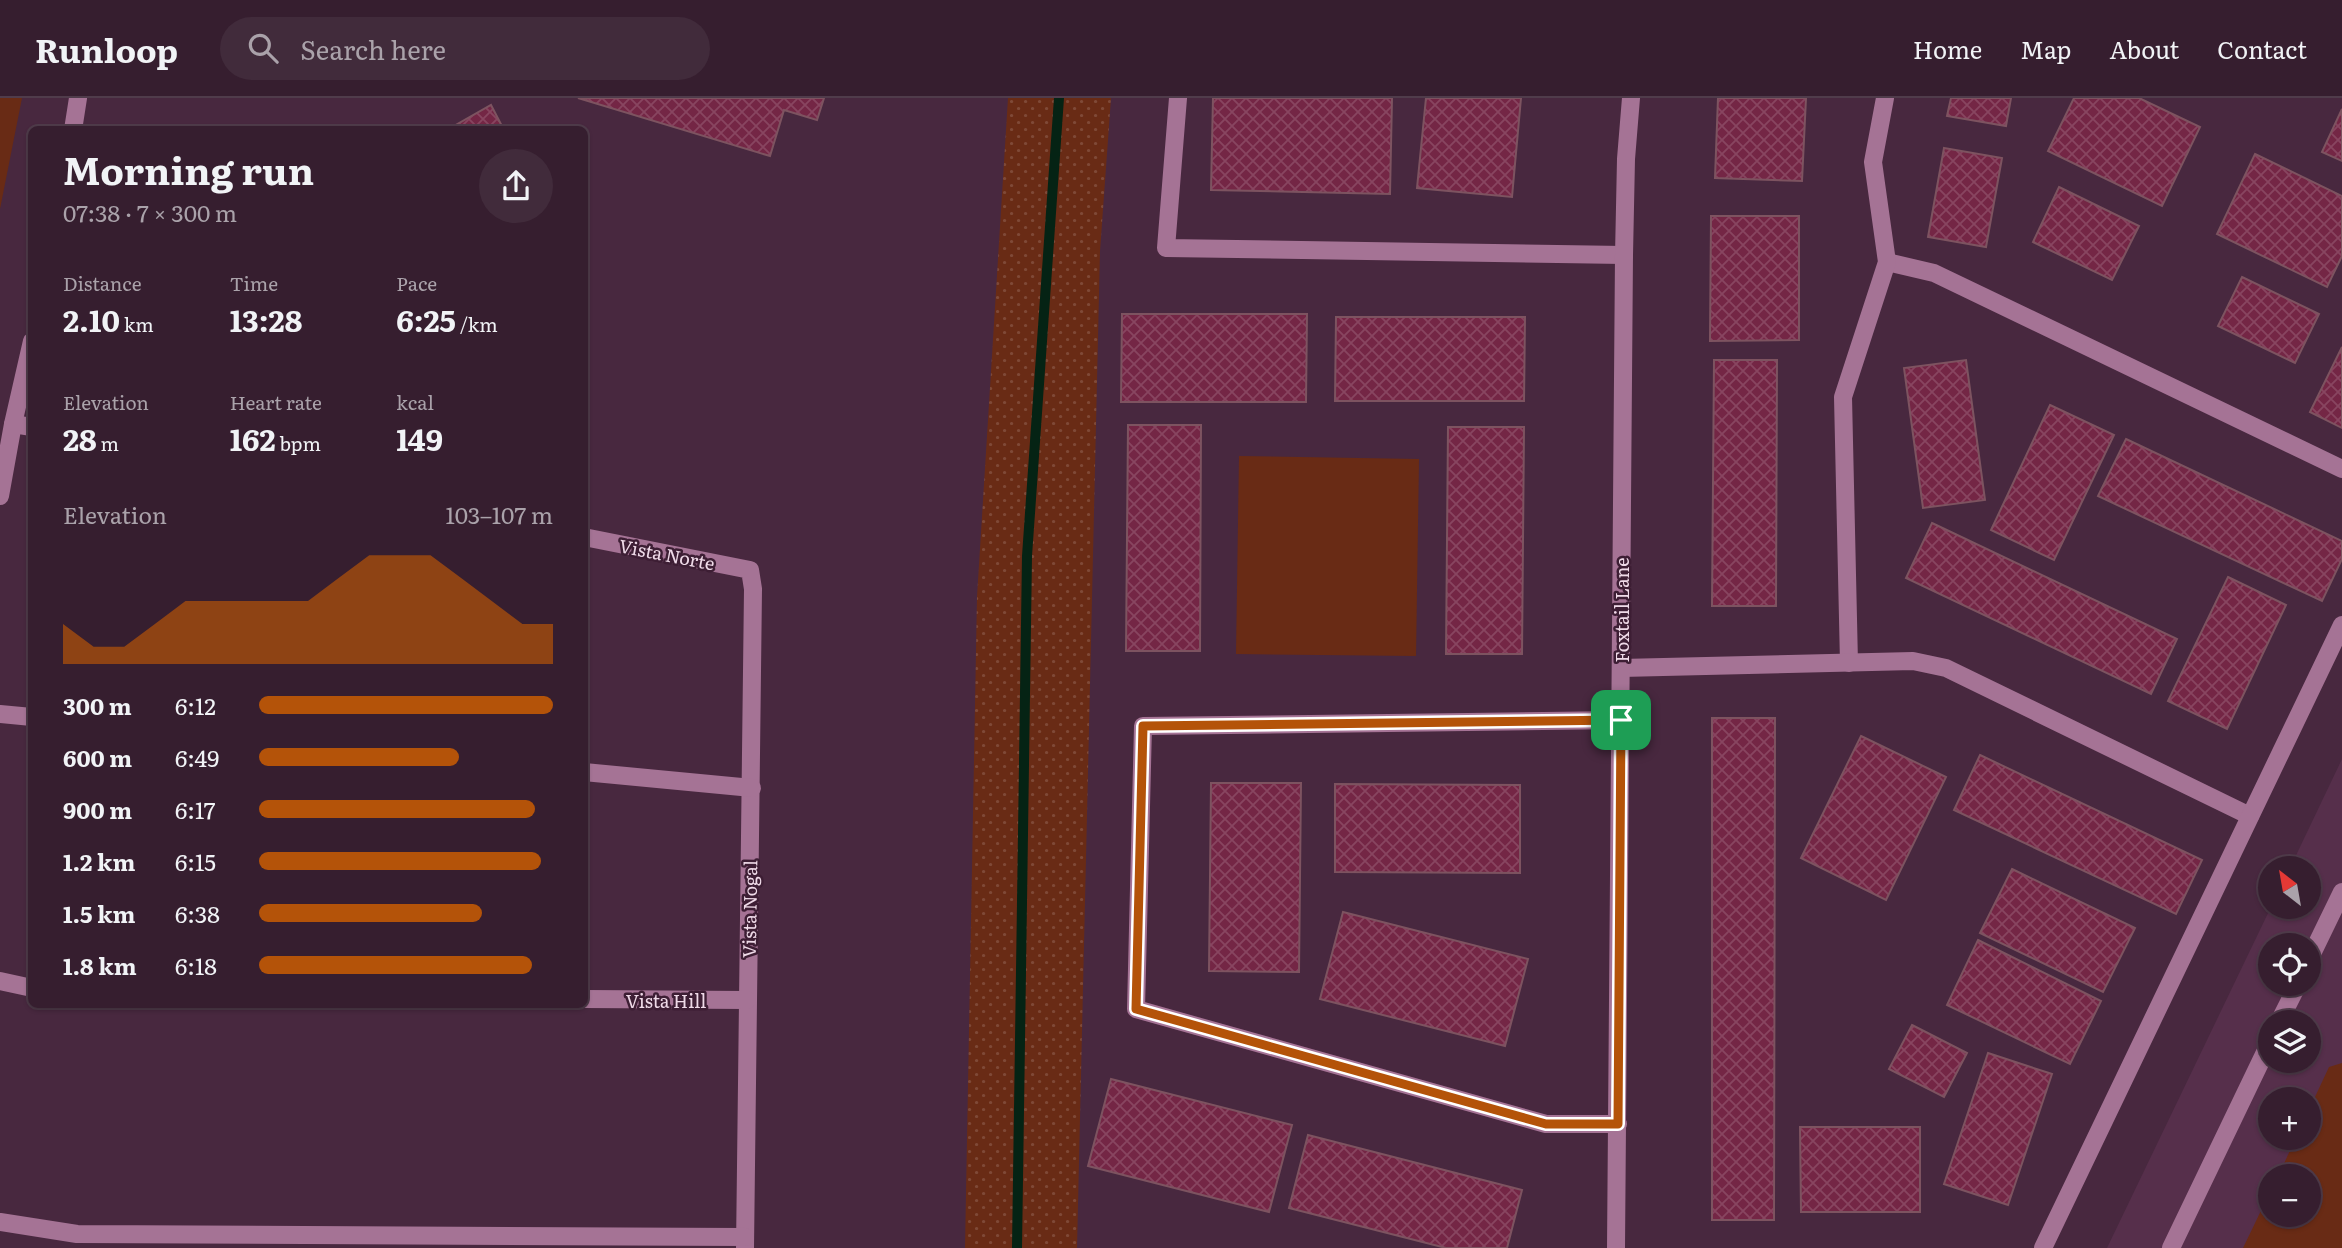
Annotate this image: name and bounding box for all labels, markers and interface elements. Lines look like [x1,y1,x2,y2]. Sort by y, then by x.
search box [220,17,710,80]
text: Runloop [35,24,178,73]
icon: search [244,29,282,67]
text: Search here [300,29,446,68]
text: Home [1913,31,1982,66]
text: Map [2020,31,2071,66]
text: About [2109,31,2179,66]
text: Contact [2217,31,2307,66]
text: Morning run [63,140,314,197]
button: share [479,149,553,223]
text: 07:38 · 7 × 300 m [63,195,237,229]
text: Distance [63,269,142,297]
text: Time [230,269,278,297]
text: Pace [396,269,437,297]
text: 2.10 [63,297,120,341]
text: 13:28 [230,297,302,341]
text: 6:25 [396,297,456,341]
text: km [120,310,154,338]
text: /km [456,310,498,338]
text: Elevation [63,388,149,416]
text: Heart rate [230,388,322,416]
text: kcal [396,388,434,416]
text: 28 [63,416,97,460]
text: 162 [230,416,276,460]
text: 149 [396,416,443,460]
text: m [97,429,119,457]
text: bpm [276,429,321,457]
text: Elevation [63,497,167,531]
text: 103–107 m [445,497,553,531]
street label: Vista Norte [617,532,717,576]
street label: Foxtail Lane [1608,557,1635,663]
text: 300 m [63,688,132,722]
text: 6:12 [175,688,216,722]
pin [1591,690,1651,750]
icon: arrive [1602,701,1640,739]
text: 600 m [63,740,132,774]
text: 6:49 [175,740,219,774]
text: 900 m [63,792,132,826]
text: 6:17 [175,792,215,826]
text: 1.2 km [63,844,135,878]
text: 6:15 [175,844,216,878]
north arrow [2258,856,2320,919]
map controls [2258,856,2321,1227]
street label: Vista Nogal [735,860,763,958]
text: 1.5 km [63,896,136,930]
text: 6:38 [175,896,220,930]
button: locate [2258,933,2321,996]
text: 1.8 km [63,948,137,982]
text: 6:18 [175,948,217,982]
street label: Vista Hill [626,987,706,1014]
button: layers [2258,1010,2321,1073]
button: + [2258,1087,2321,1150]
button: − [2258,1164,2321,1227]

